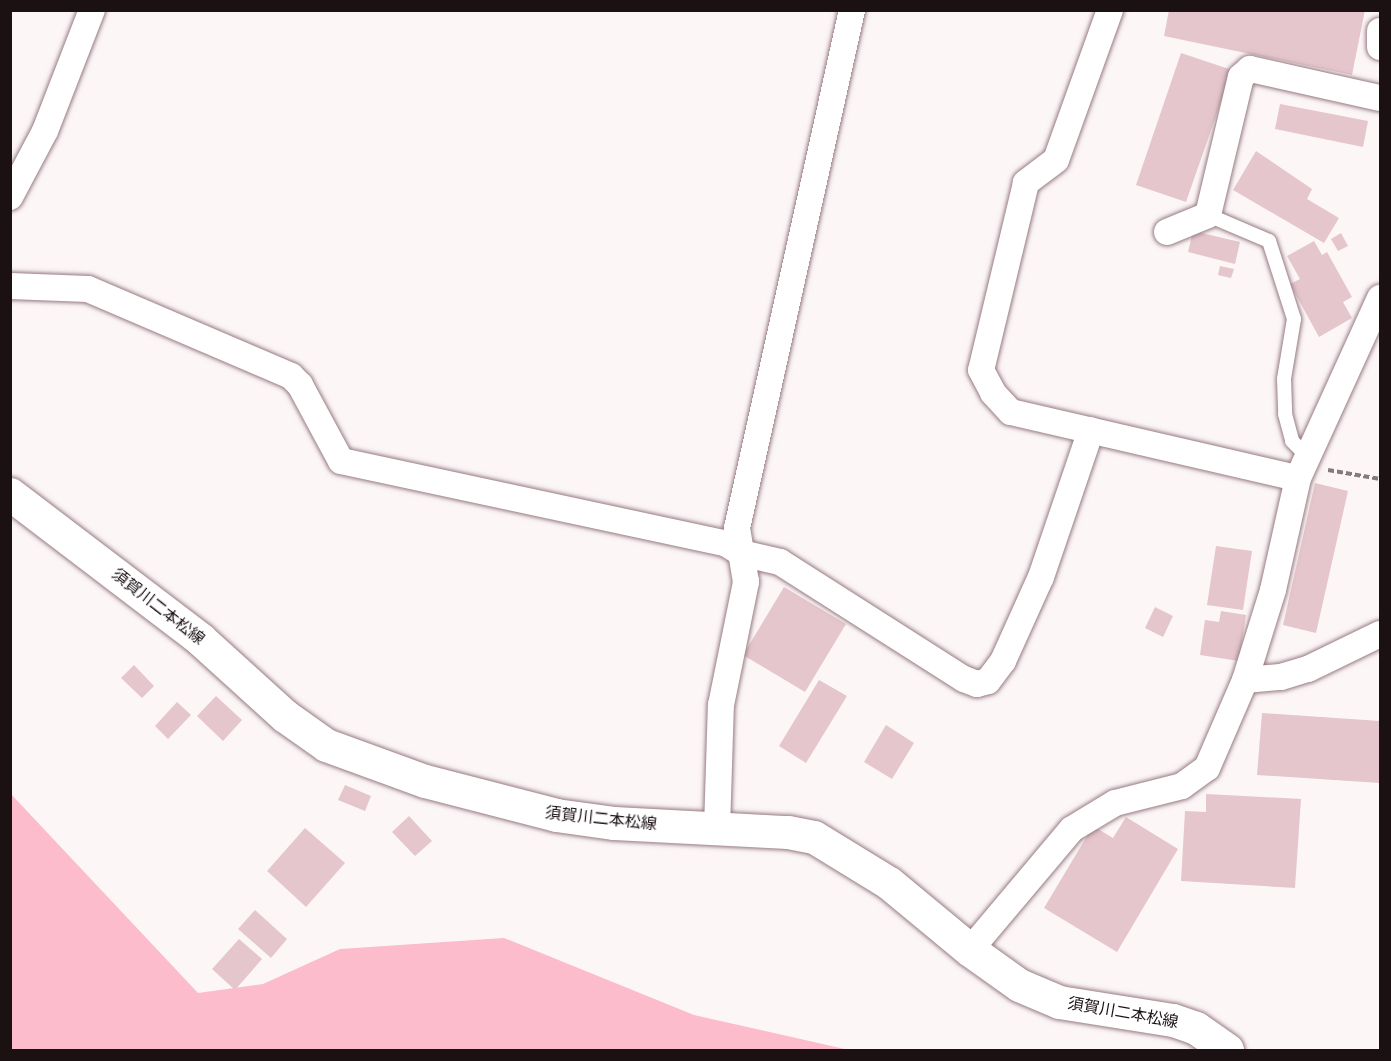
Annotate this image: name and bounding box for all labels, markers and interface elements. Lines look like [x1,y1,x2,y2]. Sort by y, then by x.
street label: 須賀川二本松線 [108,565,208,649]
street label: 須賀川二本松線 [544,804,658,834]
street label: 須賀川二本松線 [1066,994,1180,1032]

